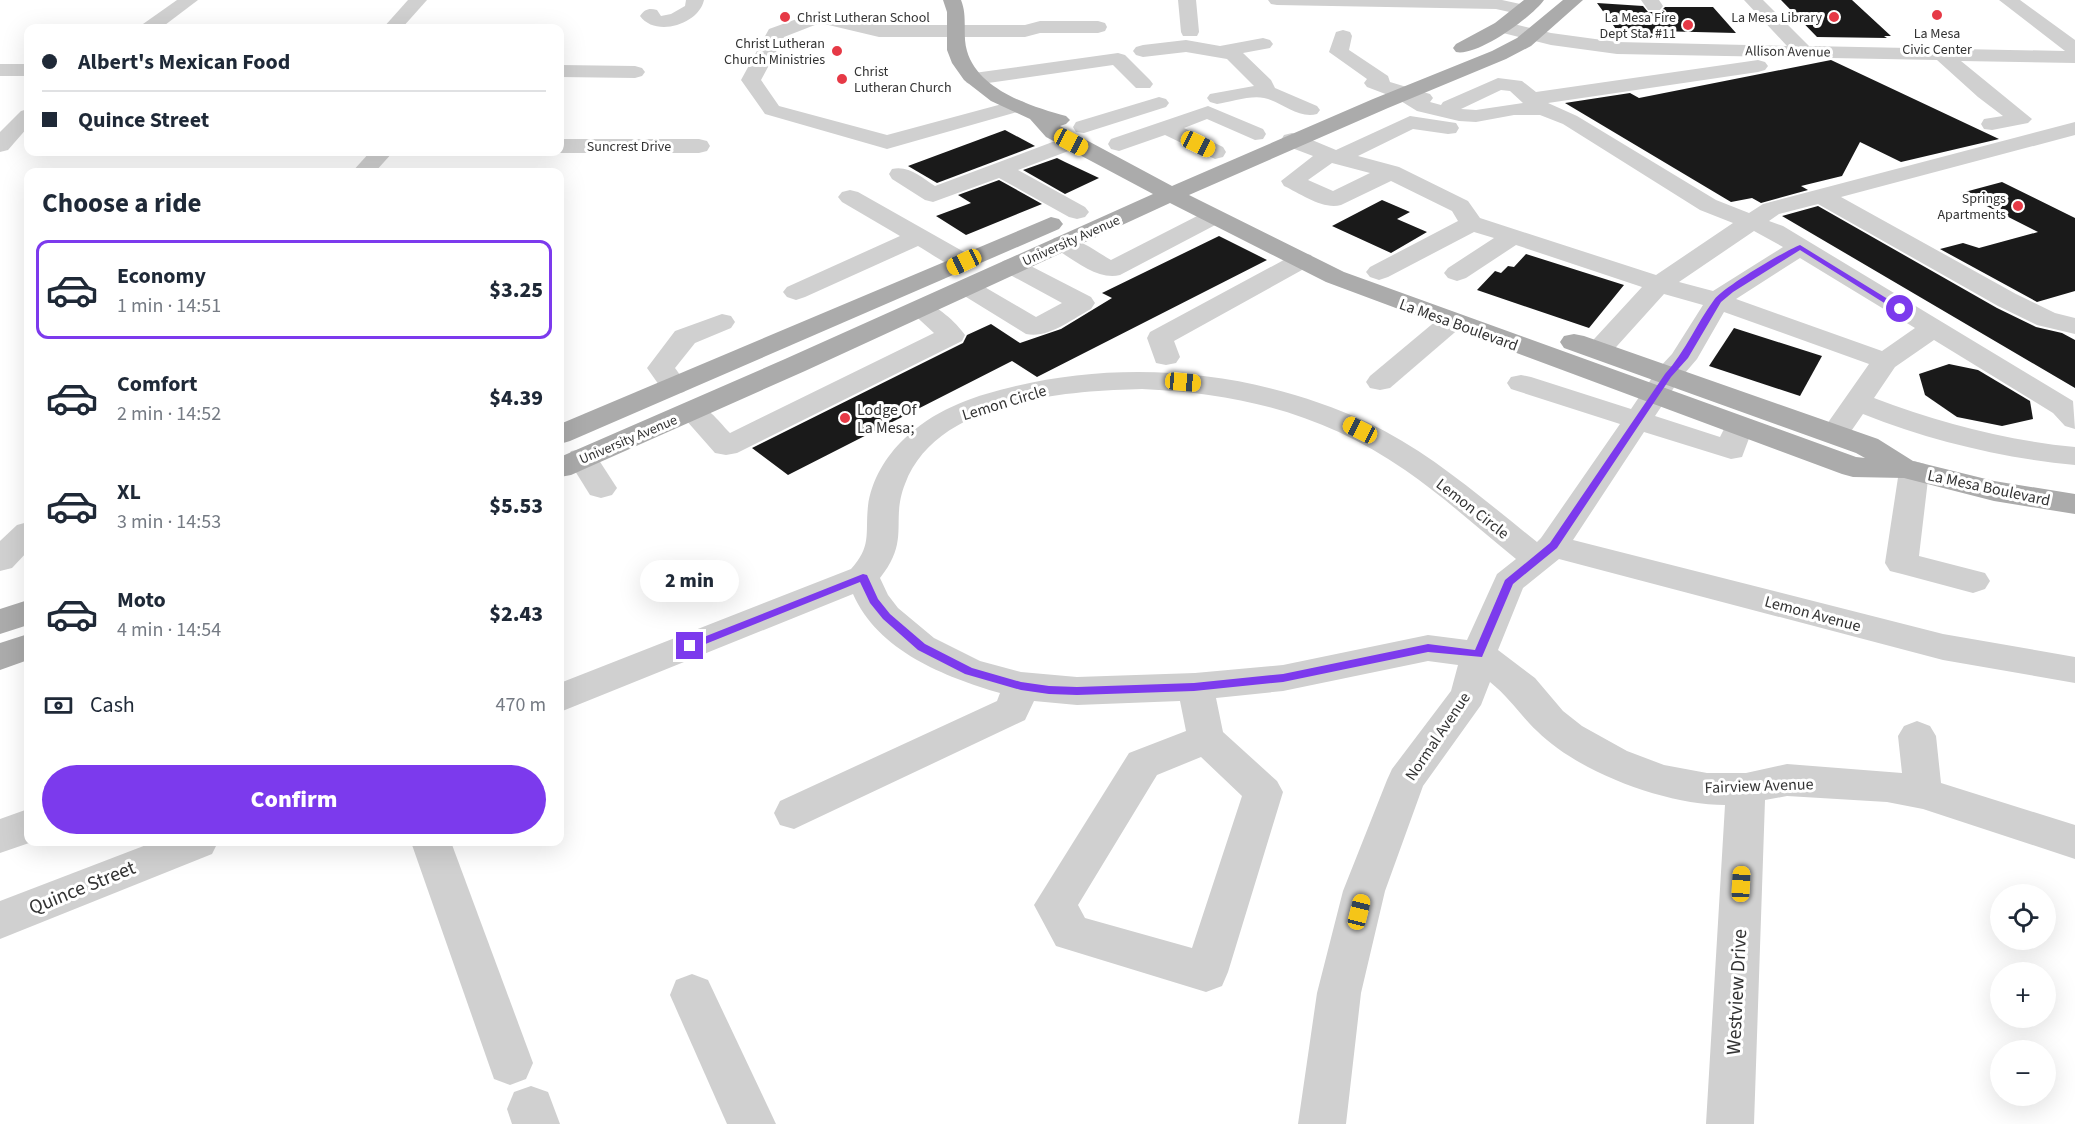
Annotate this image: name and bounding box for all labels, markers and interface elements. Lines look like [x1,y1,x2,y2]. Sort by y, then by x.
place label: Christ Lutheran School [797,8,930,28]
place label: La Mesa Fire Dept Sta. #11 [1600,8,1676,44]
place label: La Mesa Library [1731,8,1822,28]
marker: La Mesa Civic Center [1930,8,1944,22]
marker: Christ Lutheran School [778,10,792,24]
marker: La Mesa Library [1827,10,1841,24]
marker: La Mesa Fire Dept Sta. #11 [1681,18,1695,32]
place label: La Mesa Civic Center [1902,24,1972,60]
place label: Christ Lutheran Church Ministries [724,34,825,70]
street label: Allison Avenue [1745,41,1831,63]
marker: Christ Lutheran Church Ministries [830,44,844,58]
text: Albert's Mexican Food [78,46,290,78]
place label: Christ Lutheran Church [854,62,952,98]
marker: Christ Lutheran Church [835,72,849,86]
text: Quince Street [78,104,209,136]
car [1051,126,1091,158]
car [1178,128,1218,160]
street label: Suncrest Drive [587,137,671,157]
text: Choose a ride [42,184,202,223]
place label: Springs Apartments [1938,189,2006,225]
marker: Springs Apartments [2011,199,2025,213]
street label: University Avenue [1019,210,1123,271]
car [944,246,984,278]
text: Economy [117,260,206,292]
icon: car [45,263,99,317]
text: $3.25 [489,274,543,306]
text: 1 min · 14:51 [117,292,221,320]
street label: La Mesa Boulevard [1396,293,1521,357]
route start [1886,295,1913,322]
text: Comfort [117,368,198,400]
icon: car [45,371,99,425]
car [1164,371,1202,393]
street label: Lemon Circle [959,380,1049,426]
text: $4.39 [489,382,543,414]
place label: Lodge Of La Mesa; [857,399,918,439]
text: 2 min · 14:52 [117,400,221,428]
street label: University Avenue [576,410,681,470]
marker: Lodge Of La Mesa; [838,411,852,425]
car [1340,414,1380,446]
street label: La Mesa Boulevard [1925,464,2052,512]
street label: Lemon Circle [1431,473,1514,544]
text: XL [117,476,141,508]
icon: car [45,479,99,533]
text: $5.53 [489,490,543,522]
text: 3 min · 14:53 [117,508,221,536]
callout: 2 min [640,559,740,601]
text: 2 min [665,567,714,595]
text: Moto [117,584,166,616]
icon: car [45,587,99,641]
street label: Lemon Avenue [1762,591,1863,637]
text: $2.43 [489,598,543,630]
text: 4 min · 14:54 [117,616,221,644]
route end [676,632,703,659]
street label: Normal Avenue [1400,688,1476,785]
icon: cash [42,689,75,722]
text: Cash [90,689,135,721]
text: 470 m [496,691,546,719]
button: Confirm [42,765,546,834]
street label: Fairview Avenue [1704,773,1814,799]
street label: Quince Street [25,854,140,922]
car [1731,866,1751,902]
map controls [1990,884,2056,1106]
button: locate [1990,884,2056,950]
car [1346,892,1372,932]
street label: Westview Drive [1720,928,1754,1056]
button: + [1990,962,2056,1028]
button: − [1990,1040,2056,1106]

